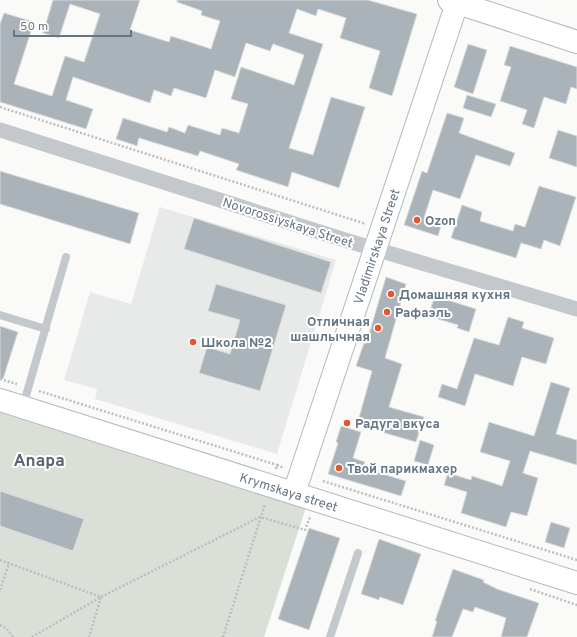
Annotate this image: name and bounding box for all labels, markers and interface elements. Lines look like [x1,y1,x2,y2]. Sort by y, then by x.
scale bar [14,12,131,38]
text: 50 m [20,19,48,35]
street label: Vladimirskaya Street [351,187,405,307]
street label: Novorossiyskaya Street [220,195,355,253]
place label: Ozon [425,214,456,230]
marker: Ozon [412,215,422,225]
place label: Домашняя кухня [399,288,510,304]
marker: Домашняя кухня [386,289,396,299]
place label: Рафаэль [395,306,451,322]
marker: Рафаэль [382,307,392,317]
place label: Отличная шашлычная [290,315,370,346]
marker: Отличная шашлычная [373,323,383,333]
place label: Школа №2 [201,336,272,352]
marker: Школа №2 [188,337,198,347]
place label: Радуга вкуса [355,417,440,433]
marker: Радуга вкуса [342,418,352,428]
district label: Anapa [13,451,65,473]
place label: Твой парикмахер [347,462,457,478]
marker: Твой парикмахер [334,463,344,473]
street label: Krymskaya street [237,470,339,517]

